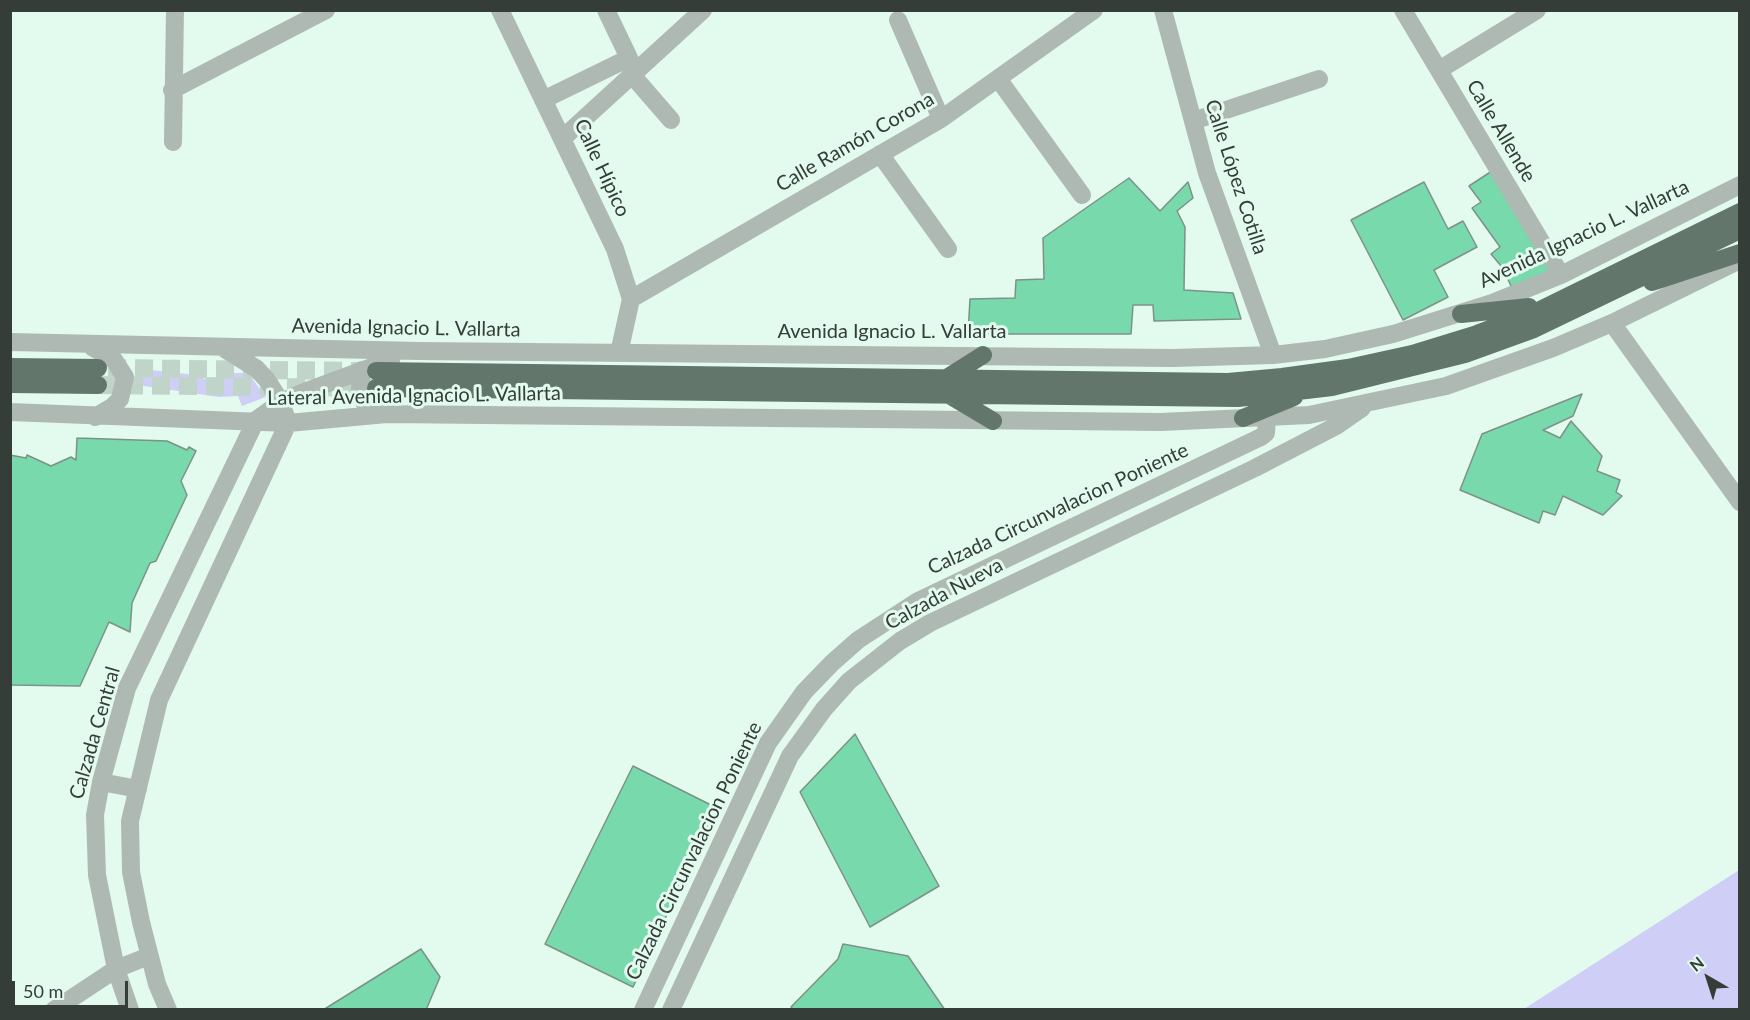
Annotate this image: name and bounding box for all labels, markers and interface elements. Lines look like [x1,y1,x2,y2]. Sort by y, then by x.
street label: Calle Allende [1461,76,1541,186]
street label: Calle Ramón Corona [772,87,938,197]
street label: Calle López Cotilla [1200,97,1272,257]
street label: Calle Hípico [569,115,635,221]
street label: Avenida Ignacio L. Vallarta [1475,175,1693,293]
street label: Avenida Ignacio L. Vallarta [291,314,521,342]
street label: Avenida Ignacio L. Vallarta [777,320,1007,344]
street label: Lateral Avenida Ignacio L. Vallarta [267,381,561,411]
street label: Calzada Circunvalacion Poniente [924,438,1192,580]
street label: Calzada Nueva [881,553,1007,635]
street label: Calzada Central [65,664,125,802]
street label: Calzada Circunvalacion Poniente [621,718,767,984]
north arrow [1678,948,1738,1008]
text: N [1686,952,1707,975]
scale bar [15,969,130,1007]
text: 50 m [23,980,63,1002]

